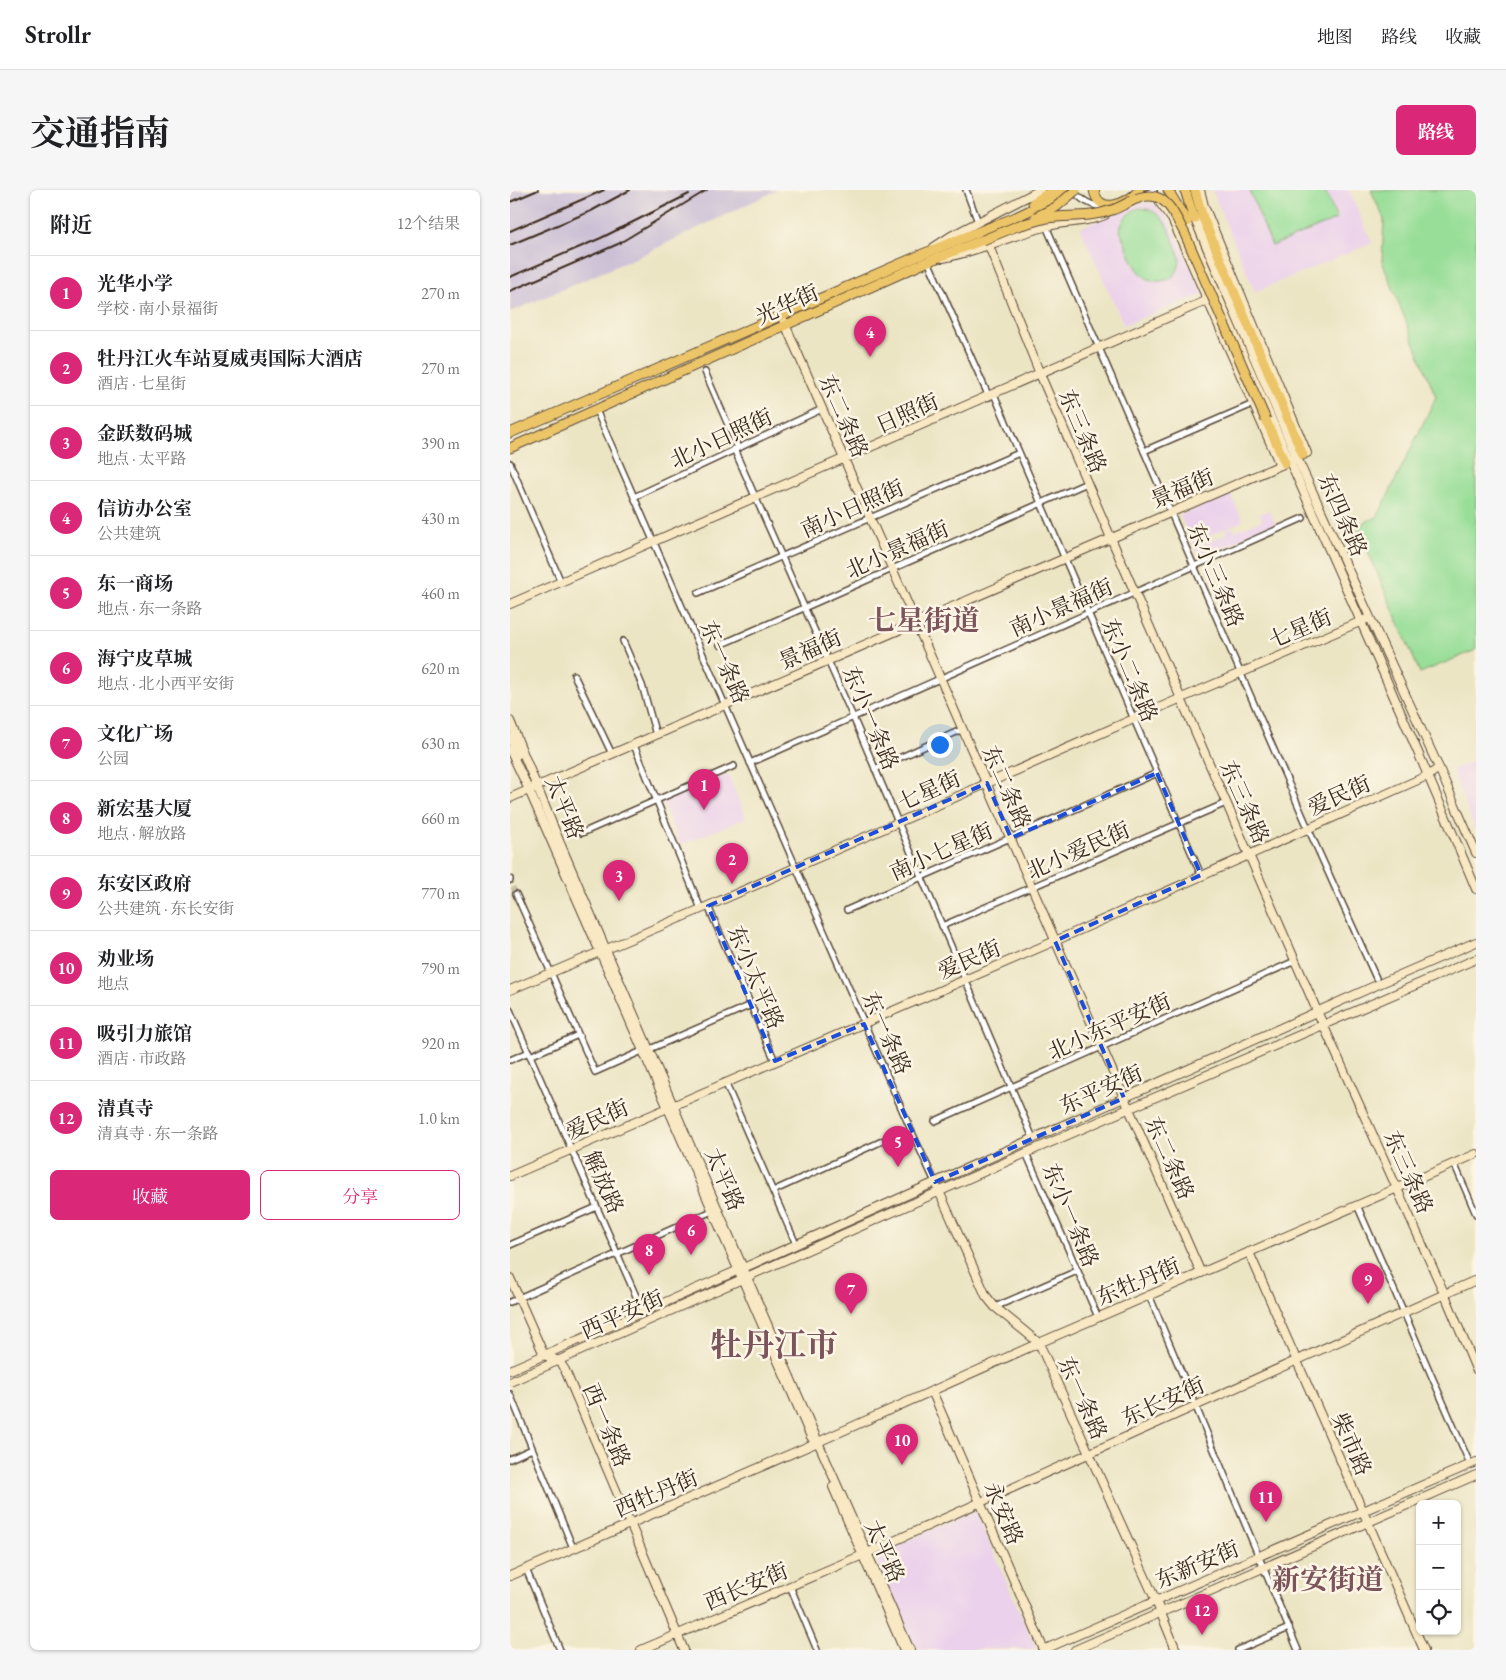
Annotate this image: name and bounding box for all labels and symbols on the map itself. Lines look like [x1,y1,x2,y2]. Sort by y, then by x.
street label: 光华街 [751,278,823,331]
pin: 4 [854,316,886,357]
street label: 东二条路 [812,370,875,462]
street label: 东三条路 [1052,385,1113,477]
street label: 日照街 [871,387,943,440]
street label: 北小日照街 [665,402,777,475]
street label: 景福街 [1146,462,1218,515]
street label: 东四条路 [1311,469,1374,561]
street label: 南小日照街 [796,473,908,544]
street label: 北小景福街 [841,514,953,585]
street label: 东小三条路 [1181,519,1250,631]
street label: 南小景福街 [1005,572,1117,643]
district label: 七星街道 [868,602,980,638]
street label: 七星街 [1264,602,1336,655]
street label: 东小二条路 [1095,614,1164,726]
street label: 东一条路 [693,616,756,708]
street label: 景福街 [774,623,846,676]
street label: 东小一条路 [836,662,905,774]
your location [927,732,953,758]
street label: 东二条路 [975,741,1038,833]
street label: 东三条路 [1213,756,1276,848]
street label: 七星街 [893,764,965,817]
pin: 1 [688,769,720,810]
street label: 爱民街 [1303,769,1375,822]
street label: 太平路 [539,771,590,843]
street label: 北小爱民街 [1022,815,1134,886]
street label: 南小七星街 [885,816,997,887]
pin: 2 [716,843,748,884]
pin: 3 [603,860,635,901]
street label: 东小太平路 [721,921,790,1033]
street label: 爱民街 [933,933,1005,986]
street label: 北小东平安街 [1043,986,1175,1067]
street label: 东一条路 [855,987,918,1079]
street label: 东平安街 [1055,1058,1147,1121]
street label: 爱民街 [561,1093,633,1146]
street label: 东二条路 [1138,1112,1201,1204]
pin: 5 [882,1126,914,1167]
street label: 东三条路 [1377,1126,1440,1218]
street label: 太平路 [698,1143,751,1215]
street label: 解放路 [577,1146,630,1218]
street label: 东小一条路 [1036,1159,1105,1271]
pin: 6 [675,1214,707,1255]
pin: 8 [633,1234,665,1275]
street label: 东牡丹街 [1092,1251,1184,1312]
pin: 9 [1352,1263,1384,1304]
pin: 7 [835,1273,867,1314]
street label: 西平安街 [576,1283,668,1346]
district label: 牡丹江市 [710,1324,838,1366]
street label: 东一条路 [1051,1352,1114,1444]
street label: 东长安街 [1117,1370,1209,1433]
street label: 西一条路 [576,1379,637,1471]
street label: 柴市路 [1325,1408,1378,1480]
pin: 10 [886,1424,918,1465]
street label: 西牡丹街 [610,1463,702,1524]
street label: 永安路 [977,1477,1030,1549]
pin: 11 [1250,1481,1282,1522]
street label: 太平路 [858,1515,911,1587]
street label: 东新安街 [1151,1534,1243,1595]
street label: 西长安街 [700,1556,792,1617]
district label: 新安街道 [1272,1561,1384,1597]
pin: 12 [1186,1594,1218,1635]

